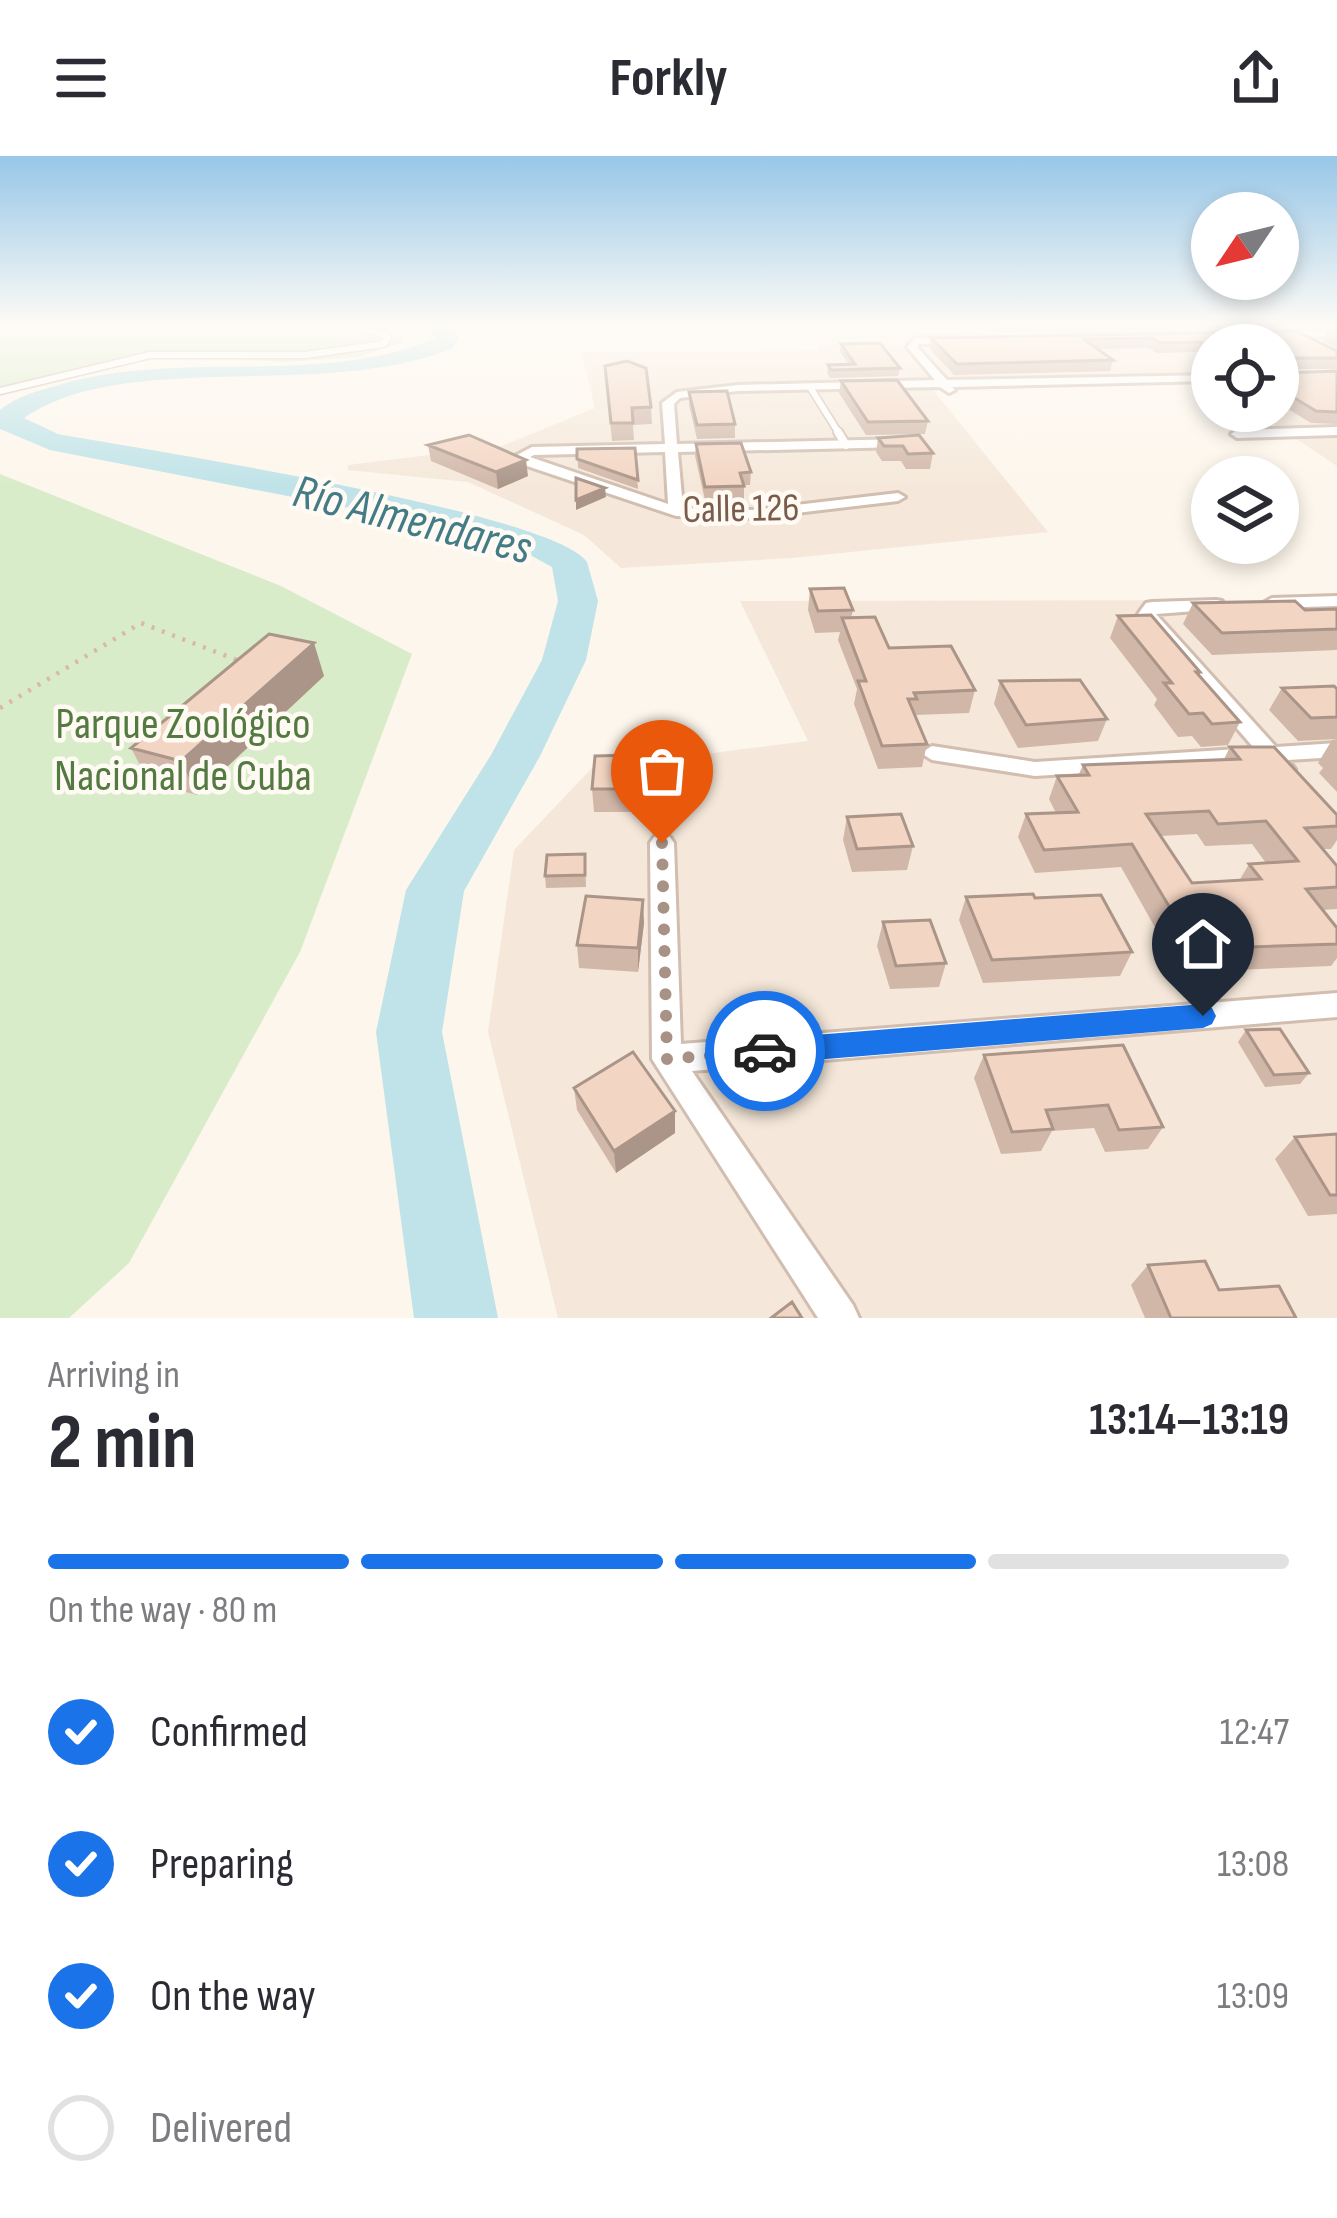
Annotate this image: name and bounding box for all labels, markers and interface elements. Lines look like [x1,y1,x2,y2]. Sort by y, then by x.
icon: menu [48,45,114,111]
icon: share [1223,45,1289,111]
text: Forkly [610,46,727,111]
north arrow [1191,192,1299,300]
map controls [1191,192,1299,564]
button: locate [1191,324,1299,432]
button: layers [1191,456,1299,564]
water label: Río Almendares [287,463,538,578]
street label: Calle 126 [682,485,800,534]
park label: Parque Zoológico Nacional de Cuba [54,697,312,804]
pin [611,720,713,843]
icon: bag [629,738,695,804]
pin [1152,893,1254,1016]
icon: home [1170,911,1236,977]
courier [705,991,825,1111]
icon: car [732,1018,798,1084]
text: Arriving in [48,1352,180,1399]
text: 13:14–13:19 [1089,1393,1289,1448]
text: 2 min [48,1397,197,1490]
text: On the way · 80 m [48,1587,277,1634]
icon: check [48,1699,114,1765]
text: Confirmed [150,1705,308,1760]
text: 12:47 [1220,1709,1289,1756]
icon: check [48,1831,114,1897]
text: Preparing [150,1837,294,1892]
text: 13:08 [1217,1841,1289,1888]
icon: check [48,1963,114,2029]
text: On the way [150,1969,316,2024]
text: 13:09 [1217,1973,1289,2020]
text: Delivered [150,2101,292,2156]

